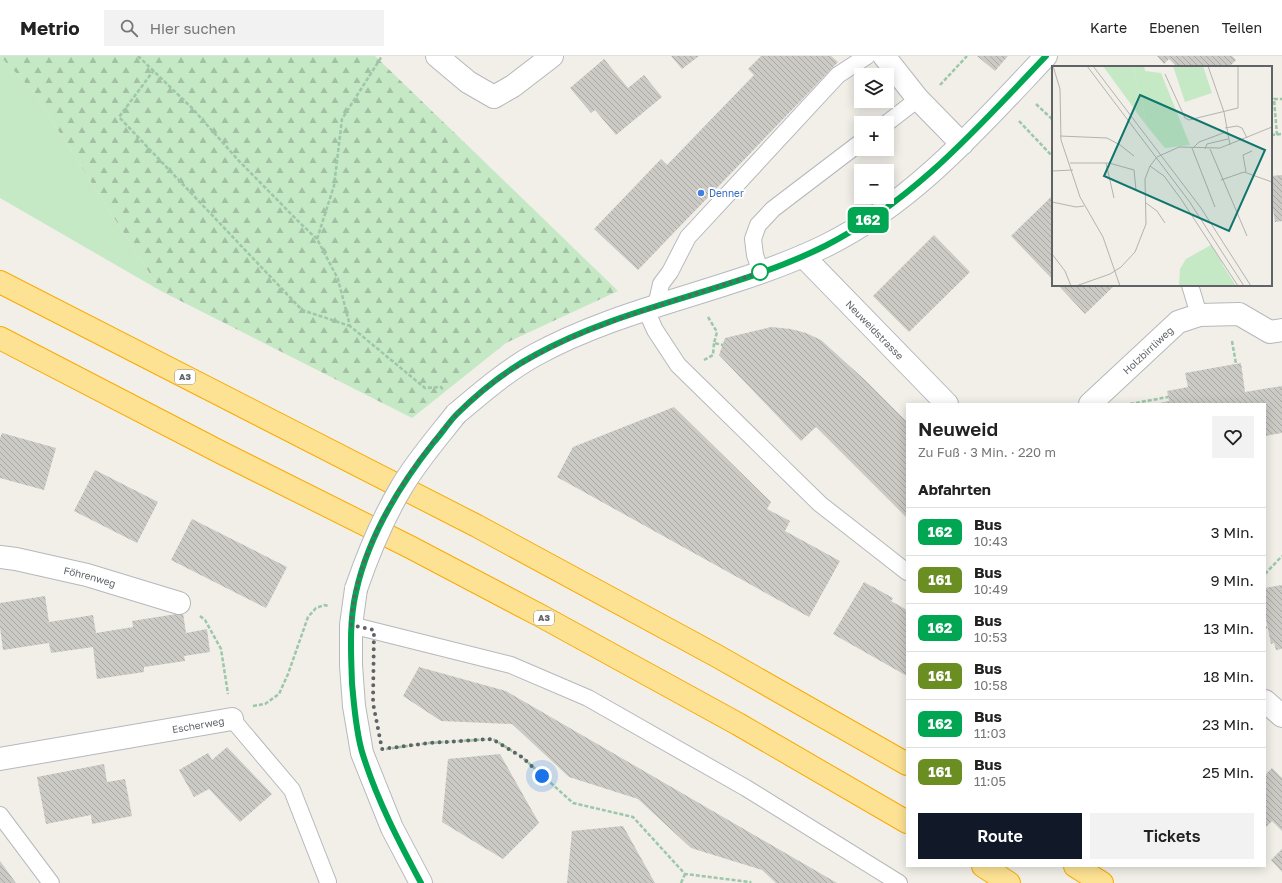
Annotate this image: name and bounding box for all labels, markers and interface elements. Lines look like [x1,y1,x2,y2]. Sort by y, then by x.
search box [104,10,384,46]
text: Metrio [20,16,80,39]
icon: search [118,17,140,39]
text: Hier suchen [150,19,236,37]
text: Karte [1090,19,1127,36]
text: Ebenen [1149,19,1200,36]
text: Teilen [1222,19,1262,36]
inset map [1052,66,1272,286]
map controls [854,68,894,204]
button: layers [854,68,894,108]
button: + [854,116,894,156]
button: − [854,164,894,204]
place label: Denner [709,187,744,199]
marker: Denner [696,188,706,198]
line badge: 162 [845,207,891,233]
text: 162 [856,211,880,228]
unlabelled marker [751,263,769,281]
street label: Neuweidstrasse [844,298,906,362]
street label: Holzbirrliweg [1120,324,1175,377]
road number: A3 [175,370,195,384]
button: heart [1212,416,1254,458]
text: Neuweid [918,417,998,440]
text: Zu Fuß · 3 Min. · 220 m [918,444,1056,460]
text: Abfahrten [918,480,991,498]
text: Bus [974,515,1002,533]
text: 162 [928,523,952,540]
text: 3 Min. [1211,523,1254,541]
text: 10:43 [974,533,1008,549]
text: Bus [974,563,1002,581]
street label: Föhrenweg [63,564,117,589]
text: 161 [928,571,952,588]
text: 9 Min. [1211,571,1254,589]
text: 10:49 [974,581,1008,597]
road number: A3 [534,611,554,625]
text: Bus [974,611,1002,629]
text: 162 [928,619,952,636]
text: 13 Min. [1204,619,1254,637]
text: 10:53 [974,629,1007,645]
text: Bus [974,659,1002,677]
text: 161 [928,667,952,684]
text: 18 Min. [1203,667,1254,685]
text: 10:58 [974,677,1008,693]
text: Bus [974,707,1002,725]
street label: Escherweg [171,714,225,735]
text: 162 [928,715,952,732]
text: 23 Min. [1202,715,1254,733]
text: 11:03 [974,725,1006,741]
text: Bus [974,755,1002,773]
text: 161 [928,763,952,780]
text: 25 Min. [1202,763,1254,781]
your location [532,766,552,786]
text: 11:05 [974,773,1006,789]
button: Route [918,813,1082,859]
button: Tickets [1090,813,1254,859]

